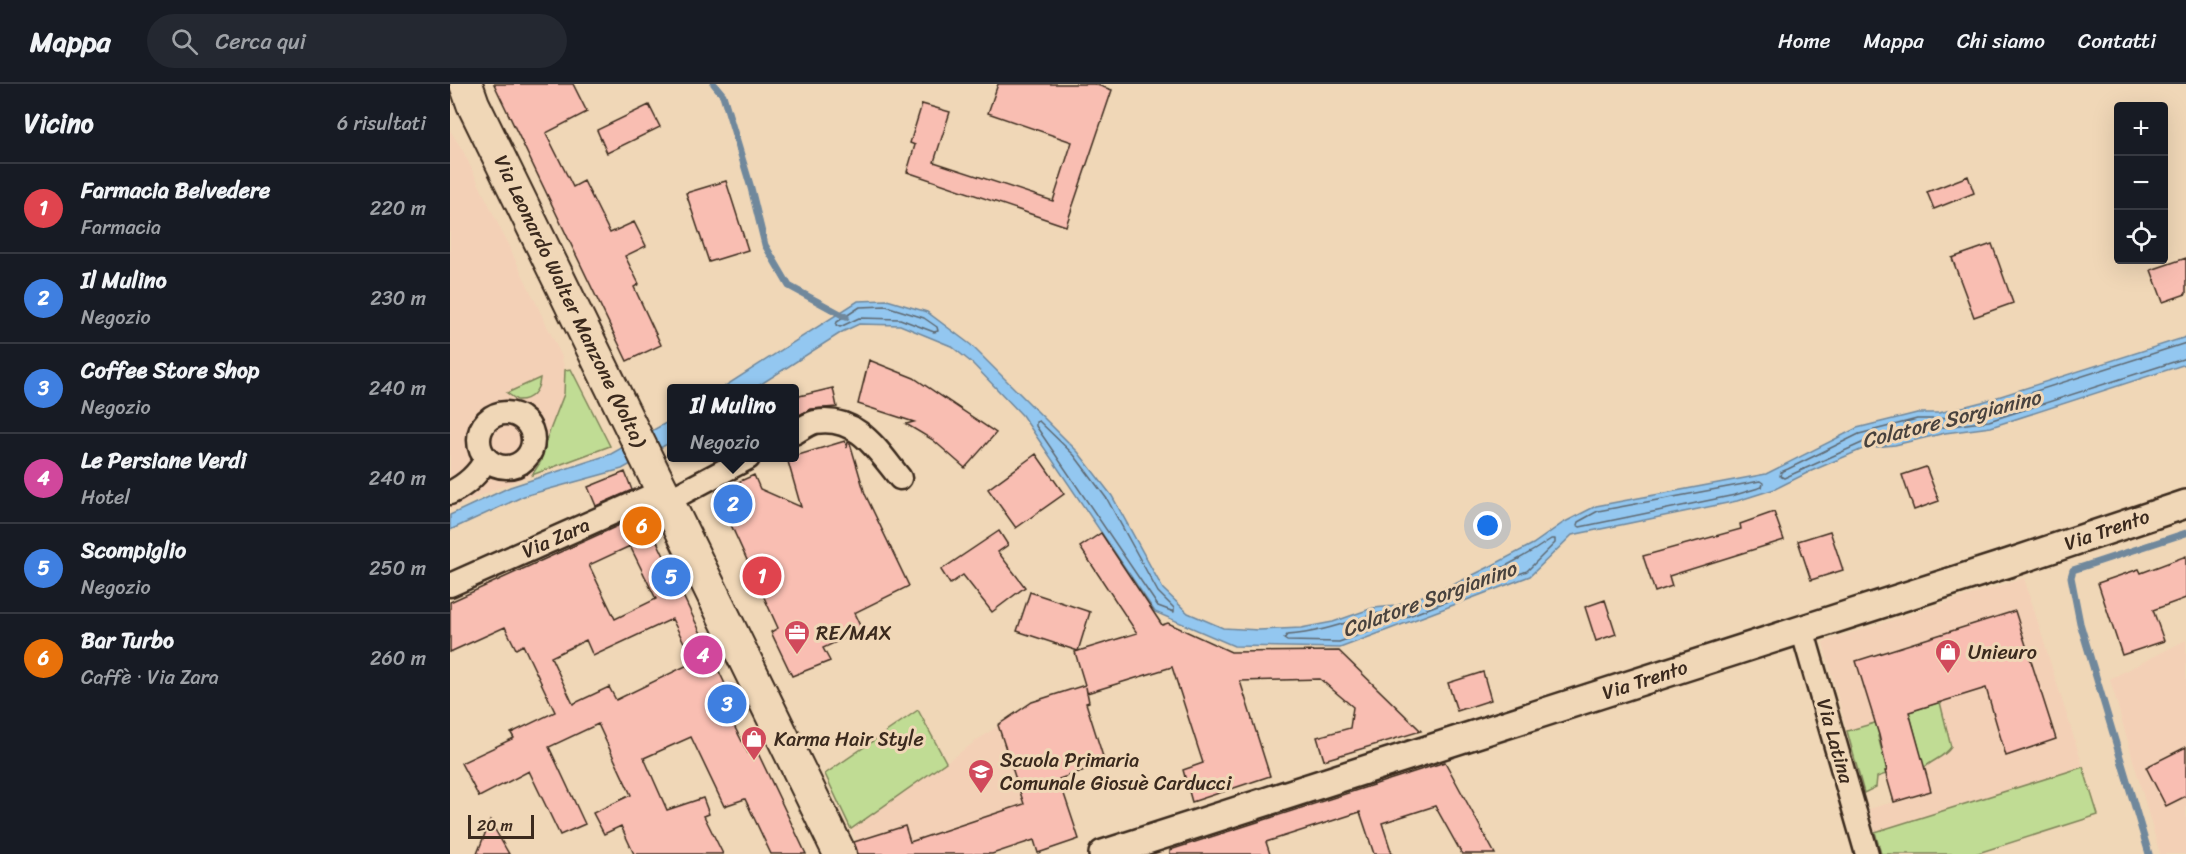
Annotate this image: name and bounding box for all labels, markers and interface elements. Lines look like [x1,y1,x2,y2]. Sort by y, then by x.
search box [147,14,567,68]
text: Mappa [30,17,111,66]
text: Cerca qui [216,22,306,61]
text: Home [1778,22,1830,60]
text: Mappa [1863,22,1924,60]
text: Chi siamo [1957,22,2045,60]
text: Contatti [2078,22,2156,60]
icon: search [168,25,201,58]
text: Vicino [24,100,94,146]
map controls [2114,102,2168,264]
button: + [2114,102,2168,156]
text: 6 risultati [337,106,426,141]
street label: Via Leonardo Walter Manzone (Volta) [484,149,657,454]
button: − [2114,156,2168,210]
text: Farmacia Belvedere [81,171,270,210]
text: 1 [39,191,48,226]
text: 220 m [370,191,426,226]
text: Farmacia [81,210,161,245]
button: locate [2114,210,2168,264]
text: Il Mulino [81,261,167,300]
text: 2 [38,281,49,316]
text: 230 m [370,281,426,316]
text: Negozio [81,300,151,335]
text: Coffee Store Shop [81,351,259,390]
text: 3 [38,371,49,406]
text: 240 m [369,371,426,406]
water label: Colatore Sorgianino [1858,378,2046,460]
popup [667,384,799,462]
text: Il Mulino [690,386,776,425]
text: Negozio [81,390,151,425]
text: Negozio [690,425,760,460]
text: Le Persiane Verdi [81,441,246,480]
text: 4 [37,461,50,496]
text: 240 m [369,461,426,496]
text: Hotel [81,480,130,515]
pin: 2 [714,482,752,526]
street label: Via Trento [2060,499,2154,561]
pin: 6 [622,504,662,548]
street label: Via Zara [516,507,596,569]
your location [1473,511,1502,540]
text: Scompiglio [81,531,186,570]
water label: Colatore Sorgianino [1336,549,1523,648]
text: 5 [37,551,50,586]
text: 250 m [369,551,426,586]
pin: 5 [652,554,690,600]
pin: 1 [742,554,782,598]
text: Negozio [81,570,151,605]
place label: RE/MAX [816,616,892,651]
office icon: RE/MAX [782,618,812,656]
text: Bar Turbo [81,621,174,660]
pin: 4 [684,632,722,678]
place label: Unieuro [1968,635,2037,670]
shop icon: Unieuro [1933,637,1963,675]
text: 6 [38,641,49,676]
text: 260 m [370,641,426,676]
street label: Via Trento [1598,650,1692,710]
text: Caffè · Via Zara [81,660,219,695]
pin: 3 [708,682,746,726]
street label: Via Latina [1806,694,1864,789]
place label: Karma Hair Style [774,722,924,757]
shop icon: Karma Hair Style [739,724,769,762]
place label: Scuola Primaria Comunale Giosuè Carducci [1000,743,1233,801]
school or university icon: Scuola Primaria Comunale Giosuè Carducci [966,757,996,795]
text: 20 m [477,811,513,840]
scale bar [468,812,534,840]

